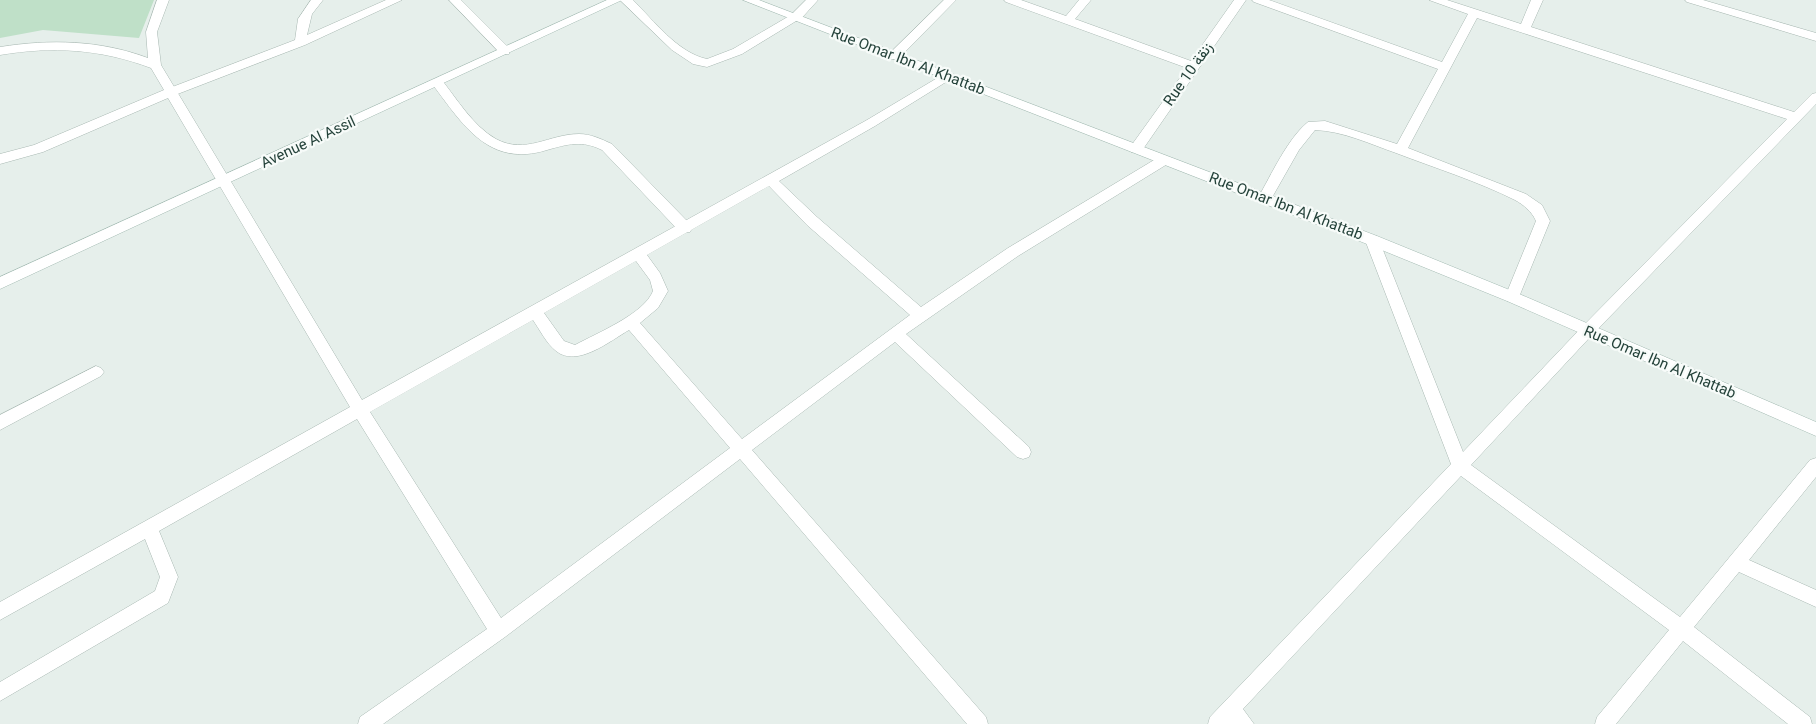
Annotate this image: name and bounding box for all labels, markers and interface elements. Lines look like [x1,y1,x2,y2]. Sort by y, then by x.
street label: Rue Omar Ibn Al Khattab [828,23,988,99]
street label: Rue 10 زنقة [1160,39,1216,109]
street label: Avenue Al Assil [258,112,358,172]
street label: Rue Omar Ibn Al Khattab [1206,168,1366,244]
street label: Rue Omar Ibn Al Khattab [1581,322,1739,402]

